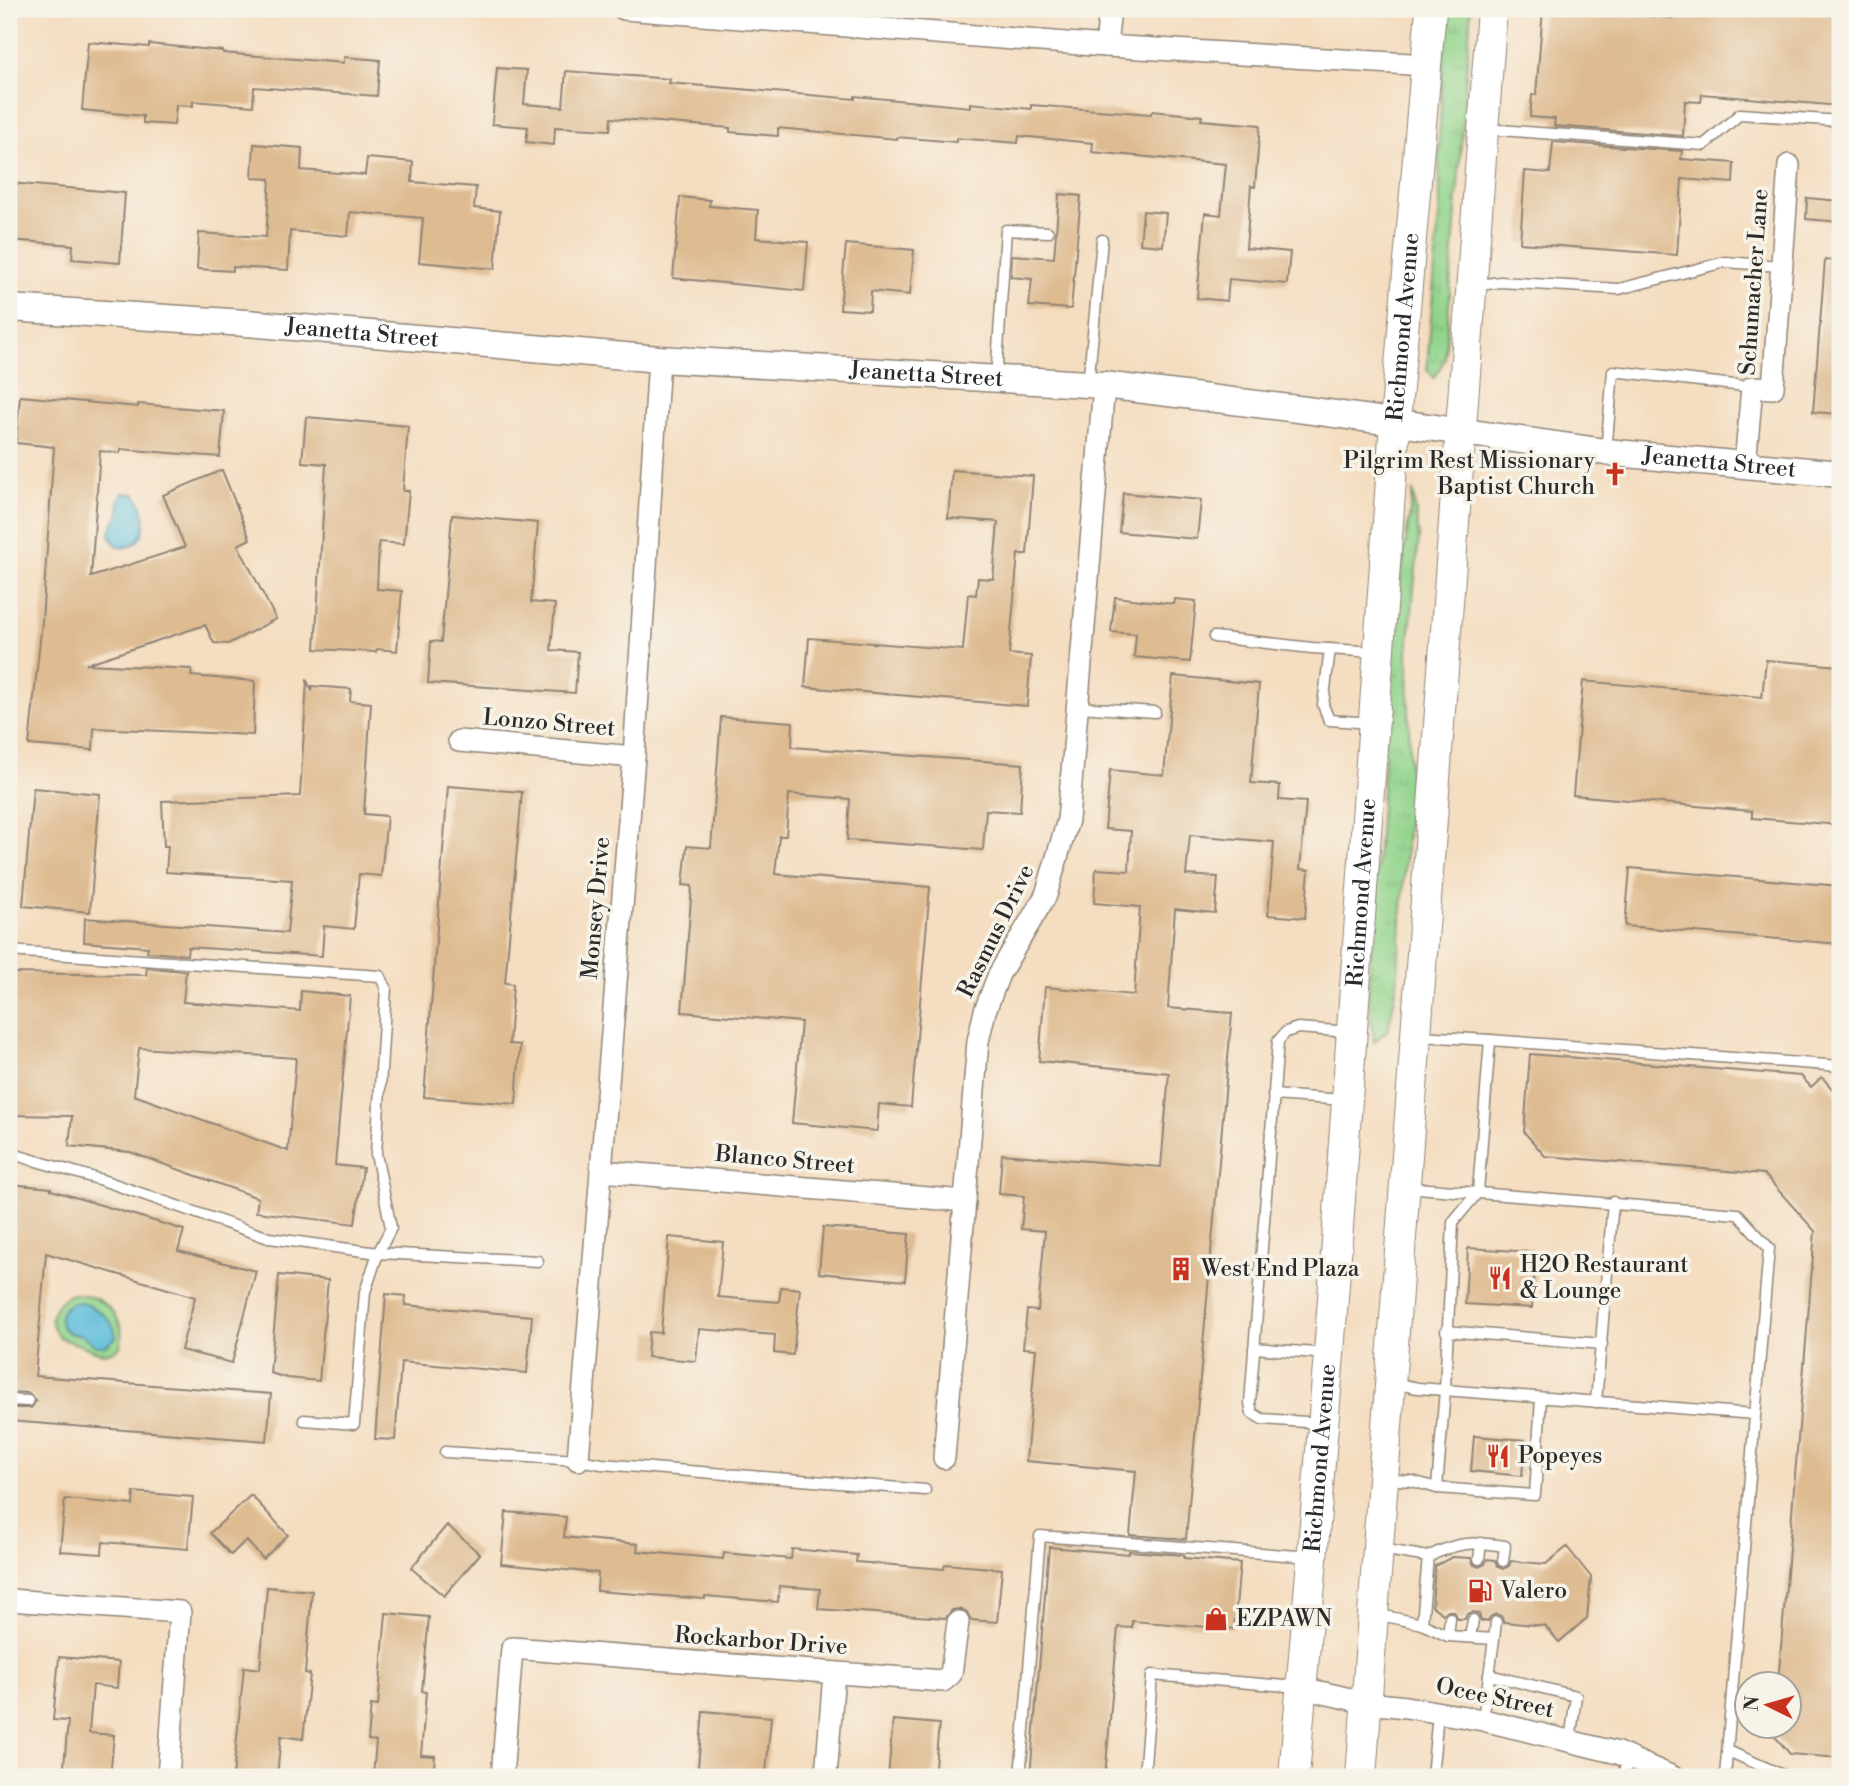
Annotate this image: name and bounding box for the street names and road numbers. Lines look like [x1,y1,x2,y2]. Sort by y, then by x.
street label: Schumacher Lane [1734,188,1774,376]
street label: Richmond Avenue [1381,232,1425,423]
street label: Jeanetta Street [283,312,440,354]
street label: Jeanetta Street [848,356,1004,393]
street label: Jeanetta Street [1640,441,1797,484]
street label: Lonzo Street [482,703,616,743]
street label: Richmond Avenue [1341,797,1382,988]
street label: Monsey Drive [576,836,616,980]
street label: Rasmus Drive [952,860,1040,1002]
street label: Blanco Street [713,1140,856,1180]
street label: Richmond Avenue [1299,1363,1342,1554]
street label: Rockarbor Drive [673,1621,849,1661]
street label: Ocee Street [1433,1672,1557,1724]

